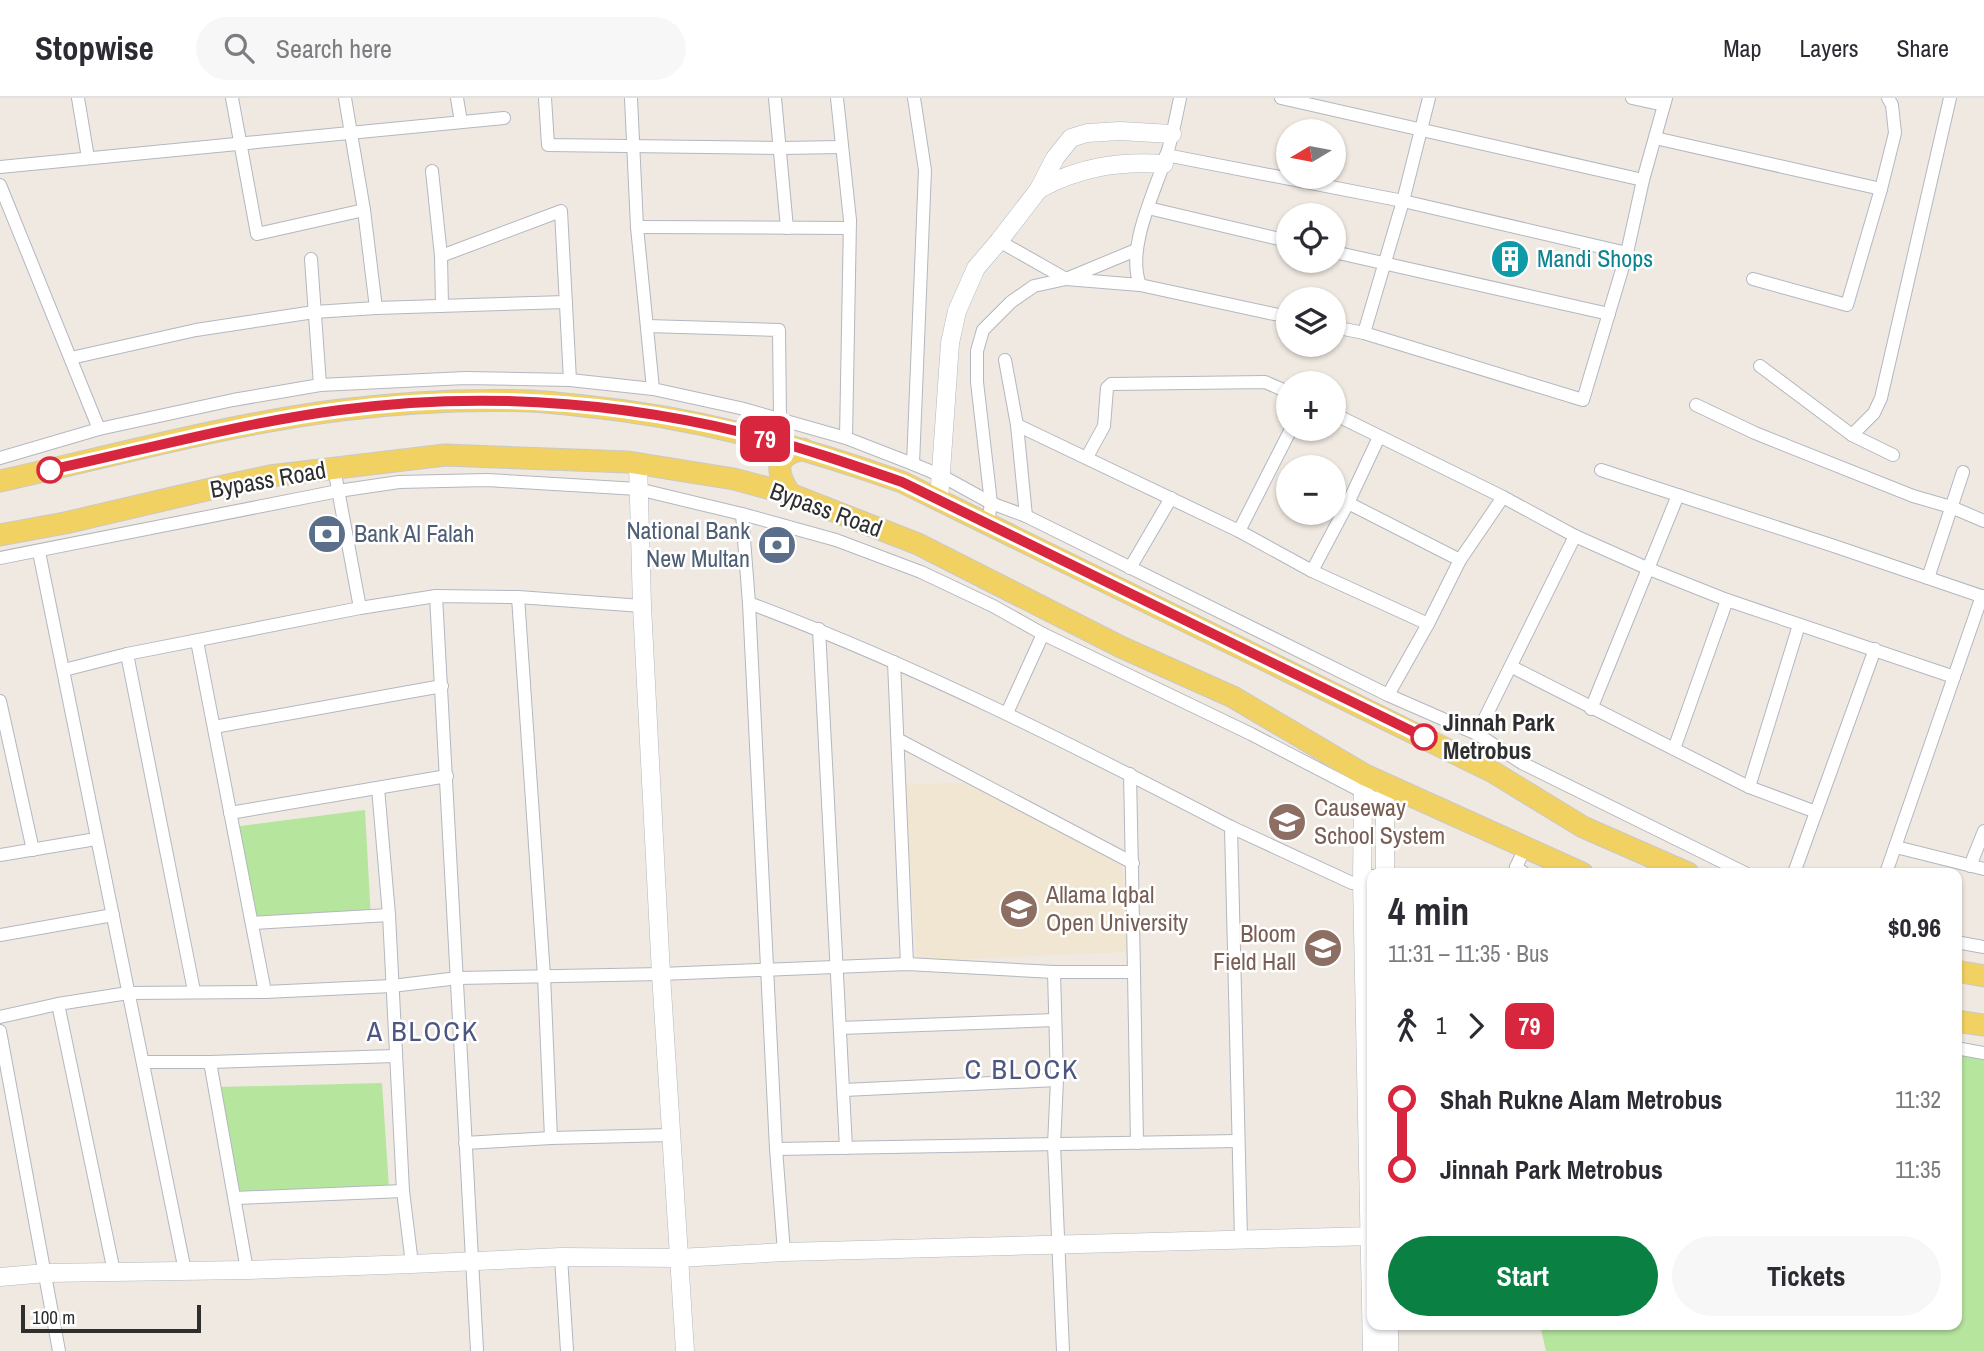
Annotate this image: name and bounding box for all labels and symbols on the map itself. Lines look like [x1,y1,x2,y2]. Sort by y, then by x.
north arrow [1276,119,1346,189]
building icon: Mandi Shops [1489,238,1531,280]
place label: Mandi Shops [1537,242,1653,274]
line badge: 79 [734,416,796,462]
street label: Bypass Road [207,453,328,505]
unlabelled marker [37,457,63,483]
street label: Bypass Road [766,474,887,544]
bank icon: Bank Al Falah [306,513,348,555]
place label: National Bank New Multan [626,514,750,574]
place label: Bank Al Falah [354,517,474,549]
bank icon: National Bank New Multan [756,524,798,566]
place label: Jinnah Park Metrobus [1443,706,1555,766]
marker: Jinnah Park Metrobus [1411,724,1437,750]
place label: Causeway School System [1314,791,1445,851]
school or university icon: Causeway School System [1266,801,1308,843]
place label: Allama Iqbal Open University [1045,878,1188,938]
school or university icon: Allama Iqbal Open University [998,888,1040,930]
place label: Bloom Field Hall [1213,917,1296,977]
school or university icon: Bloom Field Hall [1302,927,1344,969]
district label: A BLOCK [366,1012,479,1050]
district label: C BLOCK [965,1050,1079,1088]
scale bar [21,1302,201,1334]

